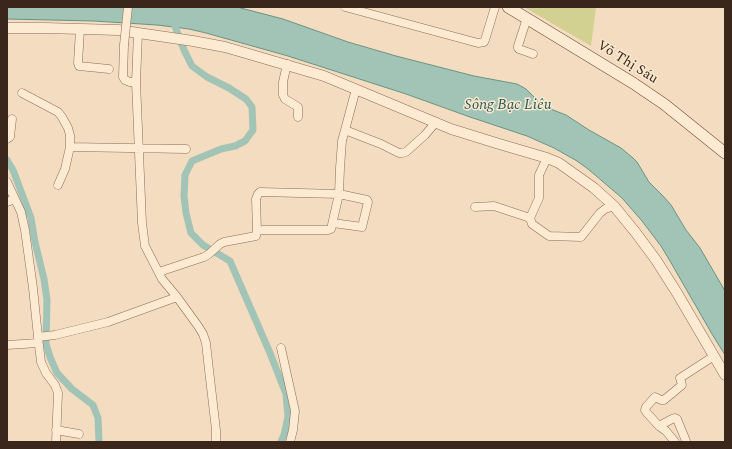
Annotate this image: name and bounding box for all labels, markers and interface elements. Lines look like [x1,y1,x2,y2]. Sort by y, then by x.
street label: Võ Thị Sáu [593,38,661,88]
water label: Sông Bạc Liêu [464,97,552,115]

